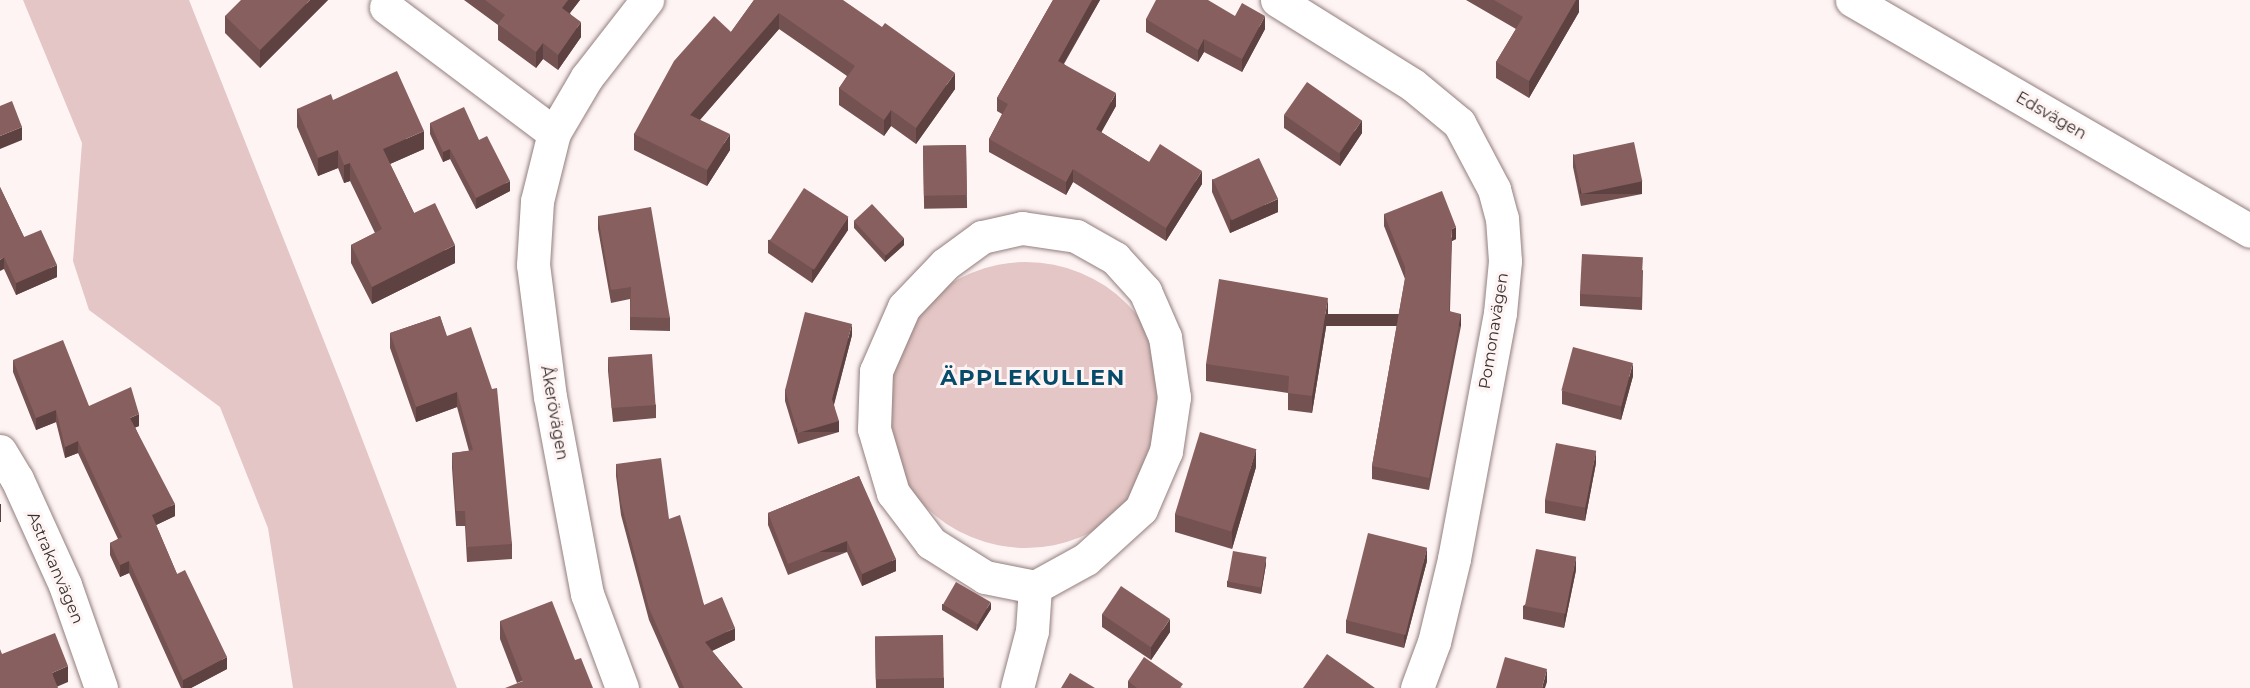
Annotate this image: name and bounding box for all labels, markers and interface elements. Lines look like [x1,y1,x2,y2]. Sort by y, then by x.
street label: Edsvägen [2012,88,2090,144]
street label: Pomonavägen [1475,271,1513,391]
street label: Åkerövägen [536,364,572,462]
district label: ÄPPLEKULLEN [940,365,1126,391]
street label: Astrakanvägen [23,509,87,627]

